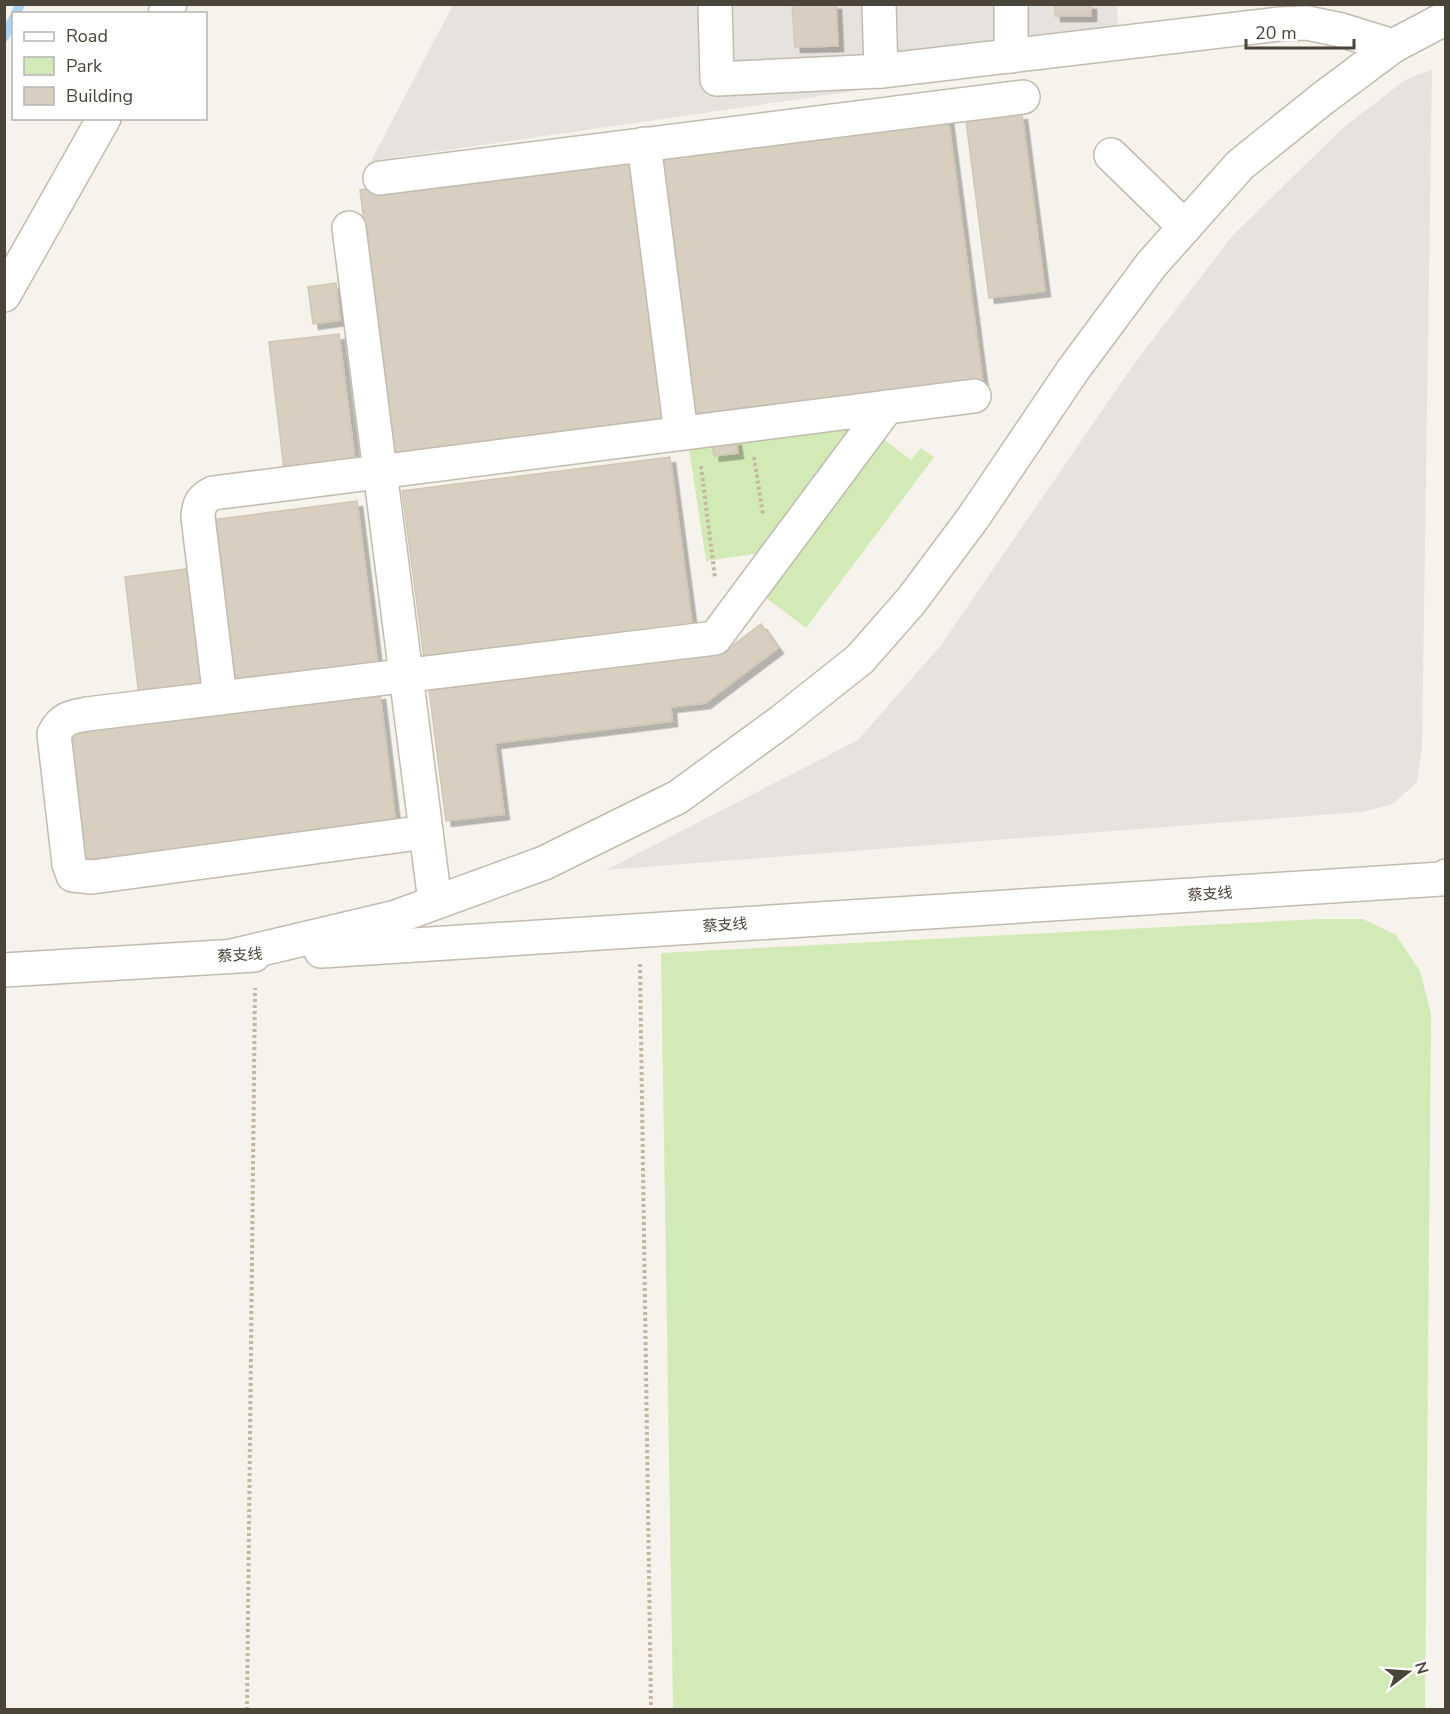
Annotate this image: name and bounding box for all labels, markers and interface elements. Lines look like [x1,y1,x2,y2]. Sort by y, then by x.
legend [12,12,207,120]
scale bar [1246,12,1354,50]
text: 20 m [1255,21,1297,45]
text: Road [66,24,108,48]
text: Park [66,54,103,78]
text: Building [66,84,133,108]
street label: 蔡支线 [1187,882,1233,906]
street label: 蔡支线 [702,913,748,937]
street label: 蔡支线 [217,944,263,966]
north arrow [1378,1642,1438,1702]
text: N [1409,1659,1434,1677]

